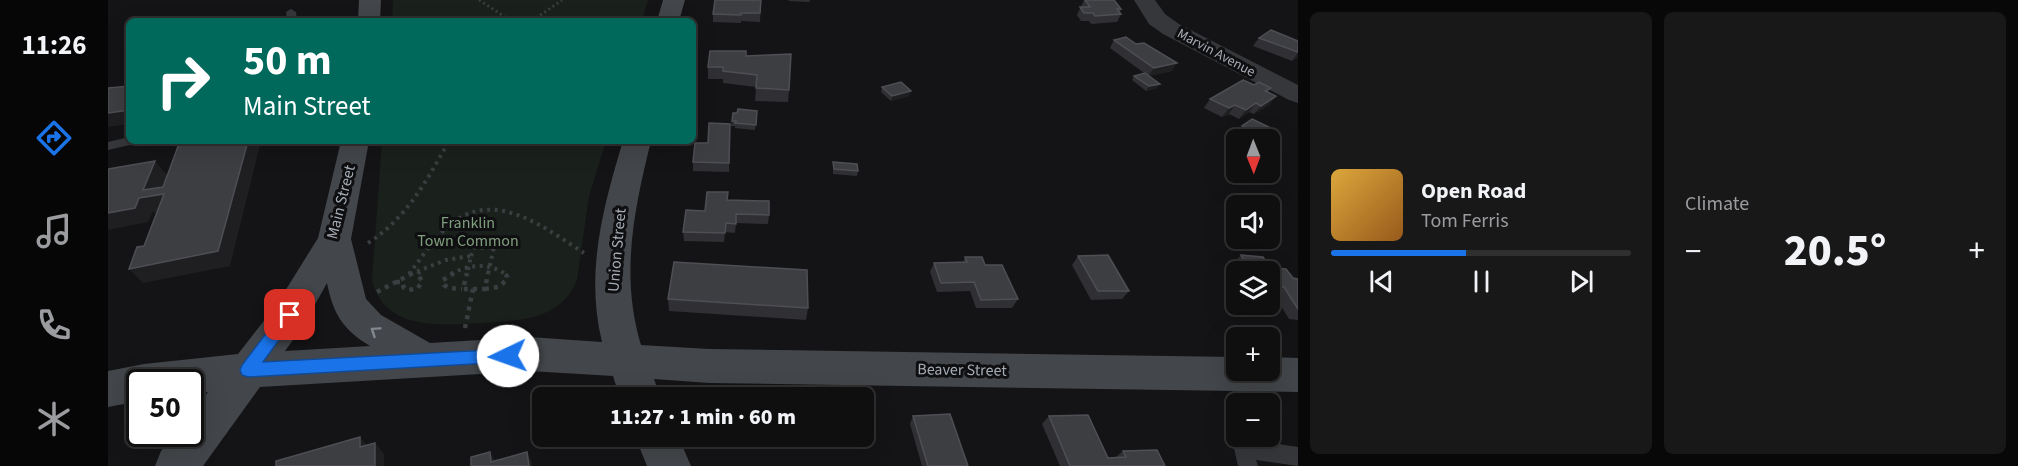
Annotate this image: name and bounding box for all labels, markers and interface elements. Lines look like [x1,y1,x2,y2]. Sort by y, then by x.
street label: Marvin Avenue [1173,24,1259,82]
text: 11:26 [21,26,87,65]
text: 50 m [243,31,332,91]
icon: right [144,42,222,120]
text: Main Street [243,87,371,126]
icon: directions [33,117,75,159]
north arrow [1226,129,1280,183]
map controls [1226,129,1280,447]
street label: Main Street [321,162,361,241]
text: Open Road [1421,175,1526,207]
text: Climate [1685,190,1749,218]
button: sound [1226,195,1280,249]
street label: Union Street [602,207,632,293]
text: Tom Ferris [1421,207,1509,235]
icon: music [33,210,75,252]
park label: Franklin Town Common [417,212,519,252]
text: 20.5° [1784,219,1886,283]
text: − [1685,228,1701,275]
text: + [1969,228,1985,275]
button: layers [1226,261,1280,315]
icon: previous [1365,265,1398,298]
icon: pause [1465,265,1498,298]
icon: next [1565,265,1598,298]
pin [264,289,315,340]
icon: arrive [273,298,306,331]
icon: phone [33,304,75,346]
position arrow [476,324,540,388]
one-way arrow [371,327,382,338]
button: + [1226,327,1280,381]
street label: Beaver Street [917,358,1007,382]
speed limit sign: 50 [126,369,204,447]
button: − [1226,393,1280,447]
icon: climate [33,398,75,440]
text: 11:27 · 1 min · 60 m [610,401,796,433]

